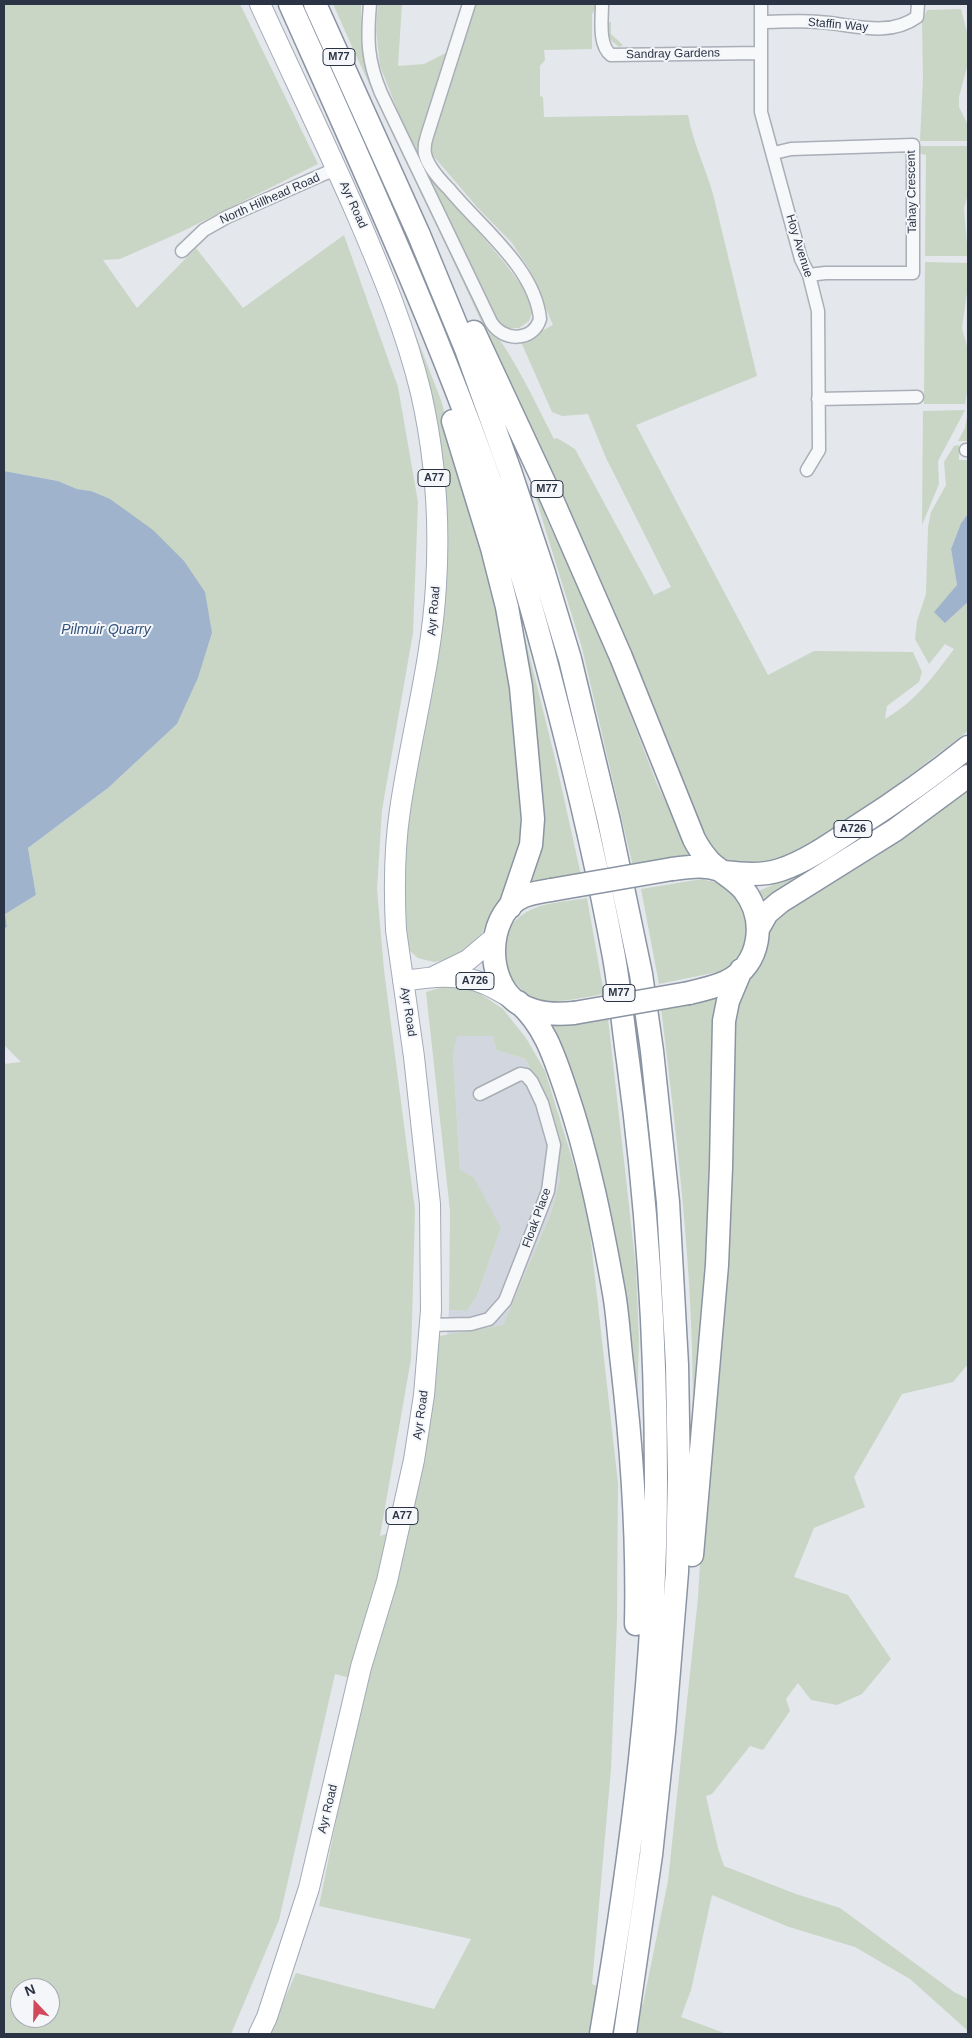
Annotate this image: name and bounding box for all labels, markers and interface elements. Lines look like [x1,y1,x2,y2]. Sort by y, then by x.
street label: Staffin Way [807,15,869,35]
street label: Sandray Gardens [626,46,720,62]
road number: M77 [323,48,355,66]
street label: Tahay Crescent [904,150,920,234]
street label: North Hillhead Road [218,170,322,228]
street label: Ayr Road [336,179,370,231]
street label: Hoy Avenue [783,213,815,279]
road number: A77 [418,469,450,486]
road number: M77 [531,480,563,498]
street label: Ayr Road [425,586,443,636]
water label: Pilmuir Quarry [61,622,151,638]
road number: A726 [834,821,872,838]
road number: A726 [456,972,494,989]
road number: M77 [603,984,635,1001]
street label: Ayr Road [397,986,419,1038]
street label: Floak Place [520,1186,554,1250]
street label: Ayr Road [410,1389,432,1441]
road number: A77 [386,1508,418,1524]
street label: Ayr Road [315,1783,341,1835]
north arrow [10,1978,60,2028]
text: N [22,1981,38,1999]

